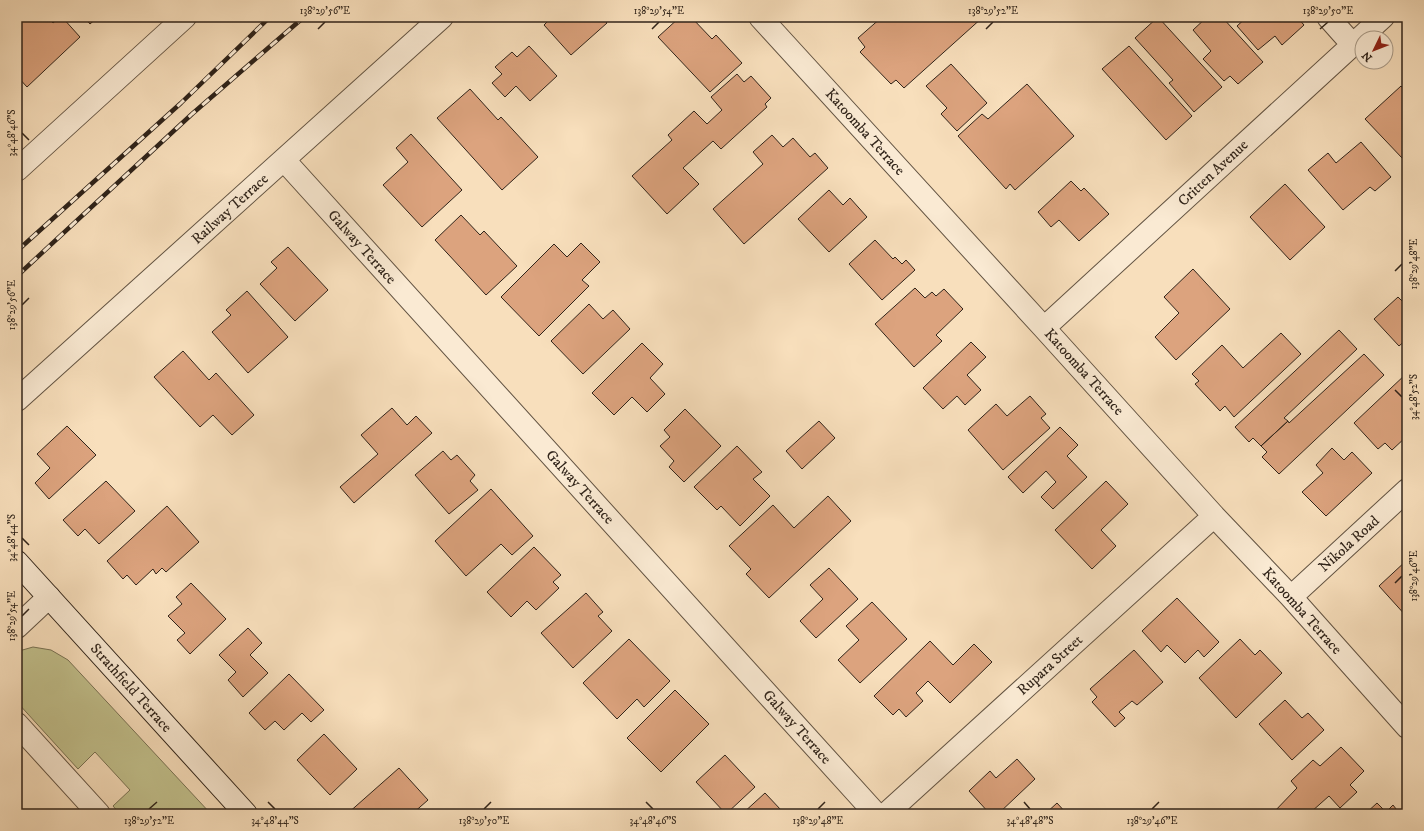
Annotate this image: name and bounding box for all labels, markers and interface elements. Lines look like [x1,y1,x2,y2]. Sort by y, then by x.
text: 138°29'56"E [300,5,350,17]
text: 138°29'54"E [634,5,684,17]
text: 138°29'52"E [968,5,1018,17]
text: 138°29'50"E [1303,5,1353,17]
north arrow [1354,30,1394,70]
text: N [1359,48,1376,64]
street label: Katoomba Terrace [821,85,909,179]
text: 34°48'46"S [6,109,18,157]
street label: Critten Avenue [1174,136,1252,210]
street label: Railway Terrace [188,169,272,249]
street label: Galway Terrace [324,206,400,288]
text: 138°29'48"E [1408,239,1420,289]
text: 138°29'56"E [6,280,18,330]
street label: Katoomba Terrace [1040,325,1128,419]
text: 34°48'52"S [1408,374,1420,420]
street label: Galway Terrace [542,446,618,528]
street label: Nikola Road [1315,511,1384,576]
text: 34°48'44"S [6,514,18,562]
text: 138°29'46"E [1408,550,1420,602]
street label: Katoomba Terrace [1258,564,1346,658]
text: 138°29'54"E [6,591,18,641]
street label: Rupara Street [1013,630,1087,699]
street label: Strathfield Terrace [86,639,176,737]
street label: Galway Terrace [759,686,835,768]
text: 138°29'52"E [124,815,174,827]
text: 34°48'44"S [251,815,299,827]
text: 138°29'50"E [459,815,509,827]
text: 34°48'46"S [629,815,677,827]
text: 138°29'48"E [793,815,843,827]
text: 34°48'48"S [1007,815,1053,827]
text: 138°29'46"E [1126,815,1178,827]

